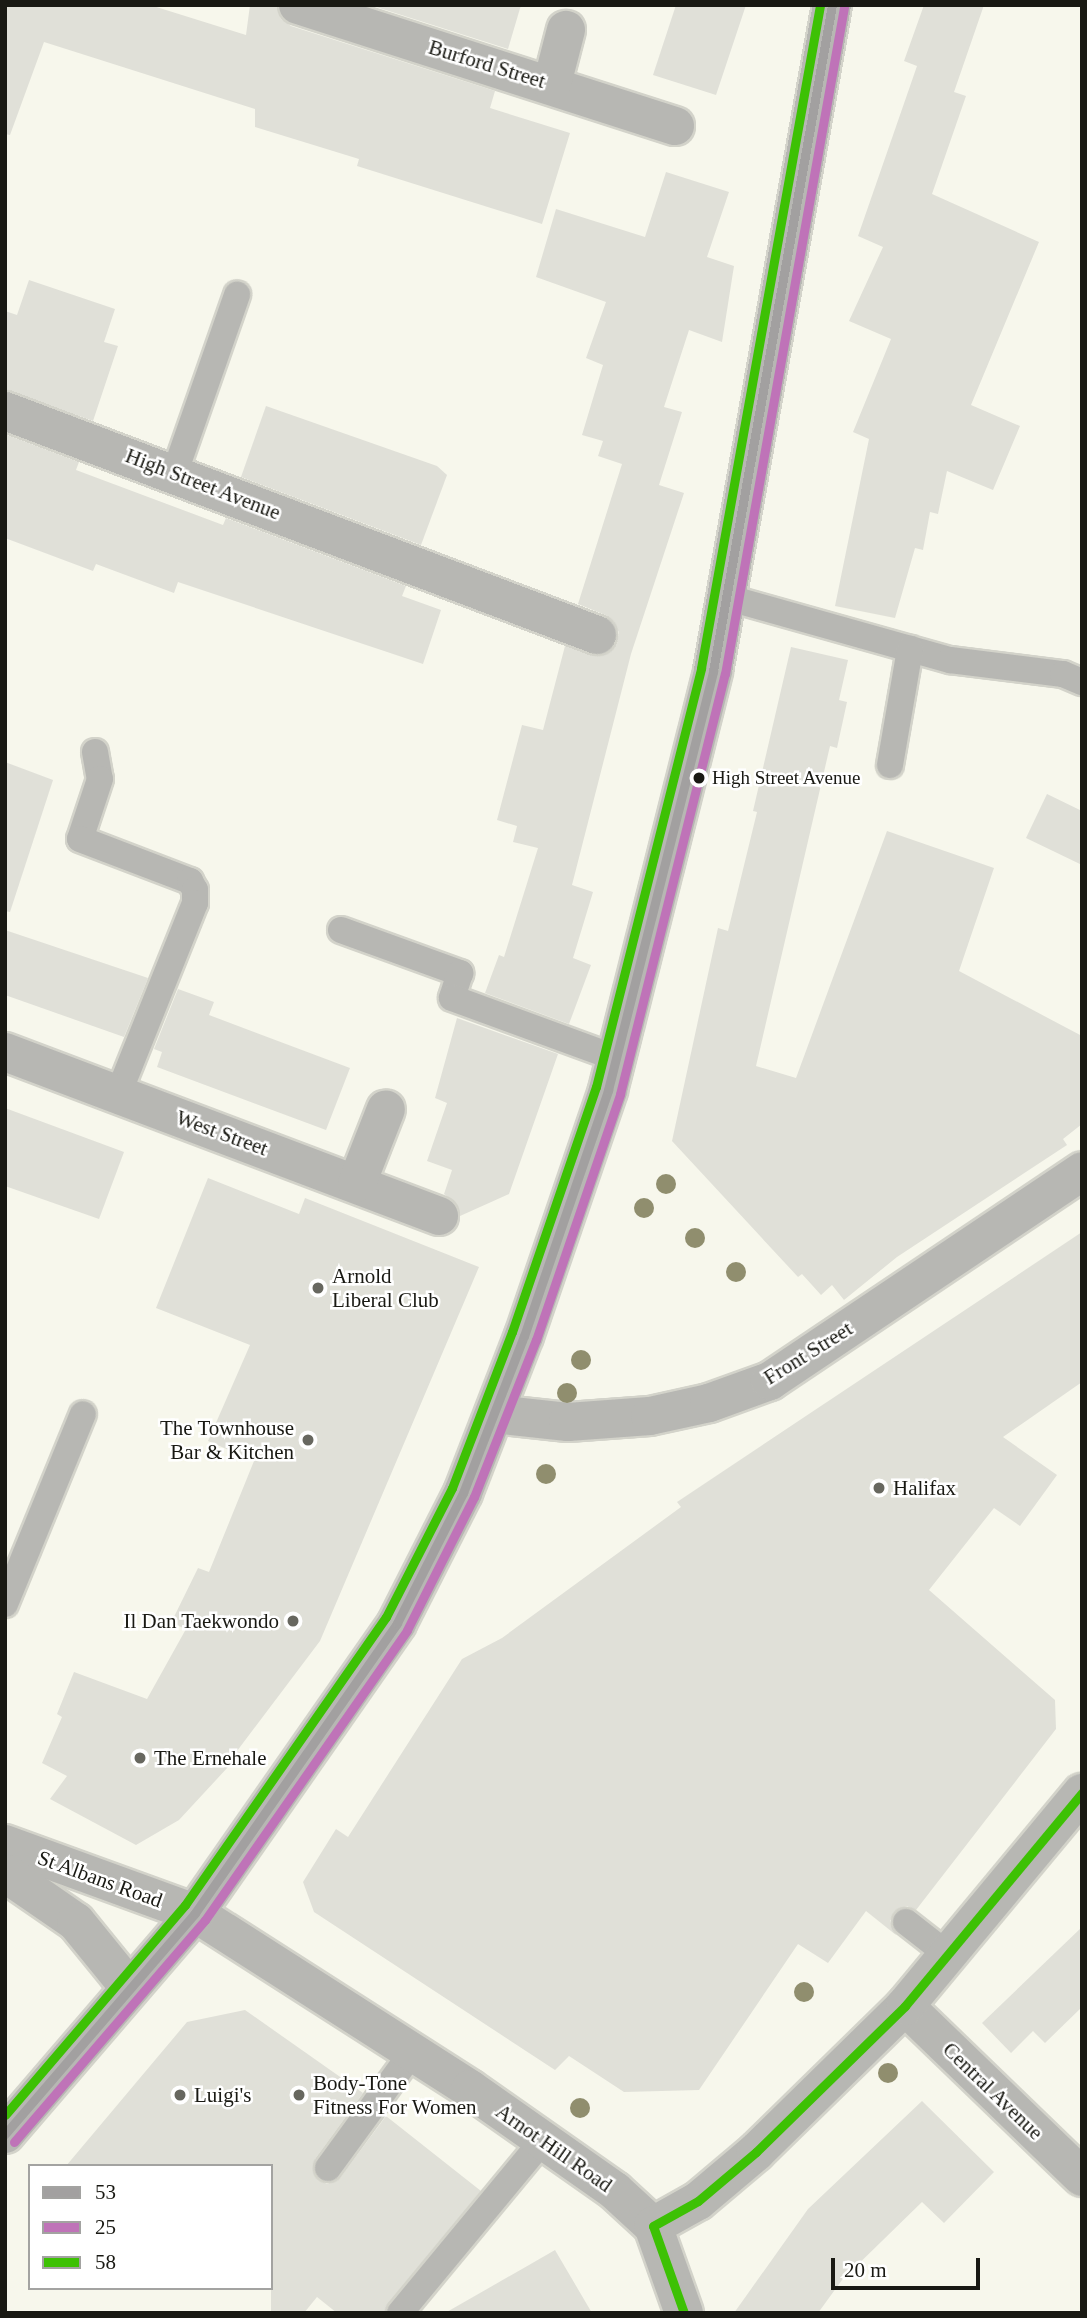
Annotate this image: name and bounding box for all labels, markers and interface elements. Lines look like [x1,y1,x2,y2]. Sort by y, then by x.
street label: Burford Street [426,34,548,94]
street label: High Street Avenue [121,443,285,525]
place label: High Street Avenue [712,767,861,789]
marker: High Street Avenue [692,771,706,785]
street label: West Street [173,1105,271,1161]
place label: Arnold Liberal Club [332,1263,439,1313]
marker: Arnold Liberal Club [310,1280,326,1296]
street label: Front Street [759,1316,857,1390]
place label: The Townhouse Bar & Kitchen [160,1415,294,1465]
marker: The Townhouse Bar & Kitchen [300,1432,316,1448]
place label: Halifax [893,1475,956,1501]
marker: Halifax [871,1480,887,1496]
place label: Il Dan Taekwondo [123,1608,279,1634]
marker: Il Dan Taekwondo [285,1613,301,1629]
place label: The Ernehale [154,1745,267,1771]
marker: The Ernehale [132,1750,148,1766]
street label: St Albans Road [34,1845,166,1913]
street label: Central Avenue [937,2037,1049,2145]
place label: Body-Tone Fitness For Women [313,2070,477,2120]
place label: Luigi's [194,2082,251,2108]
marker: Luigi's [172,2087,188,2103]
marker: Body-Tone Fitness For Women [291,2087,307,2103]
street label: Arnot Hill Road [491,2099,617,2197]
legend [28,2164,273,2290]
text: 53 [95,2180,116,2204]
text: 25 [95,2215,116,2239]
scale bar [835,2244,984,2288]
text: 58 [95,2250,116,2274]
text: 20 m [844,2258,887,2282]

